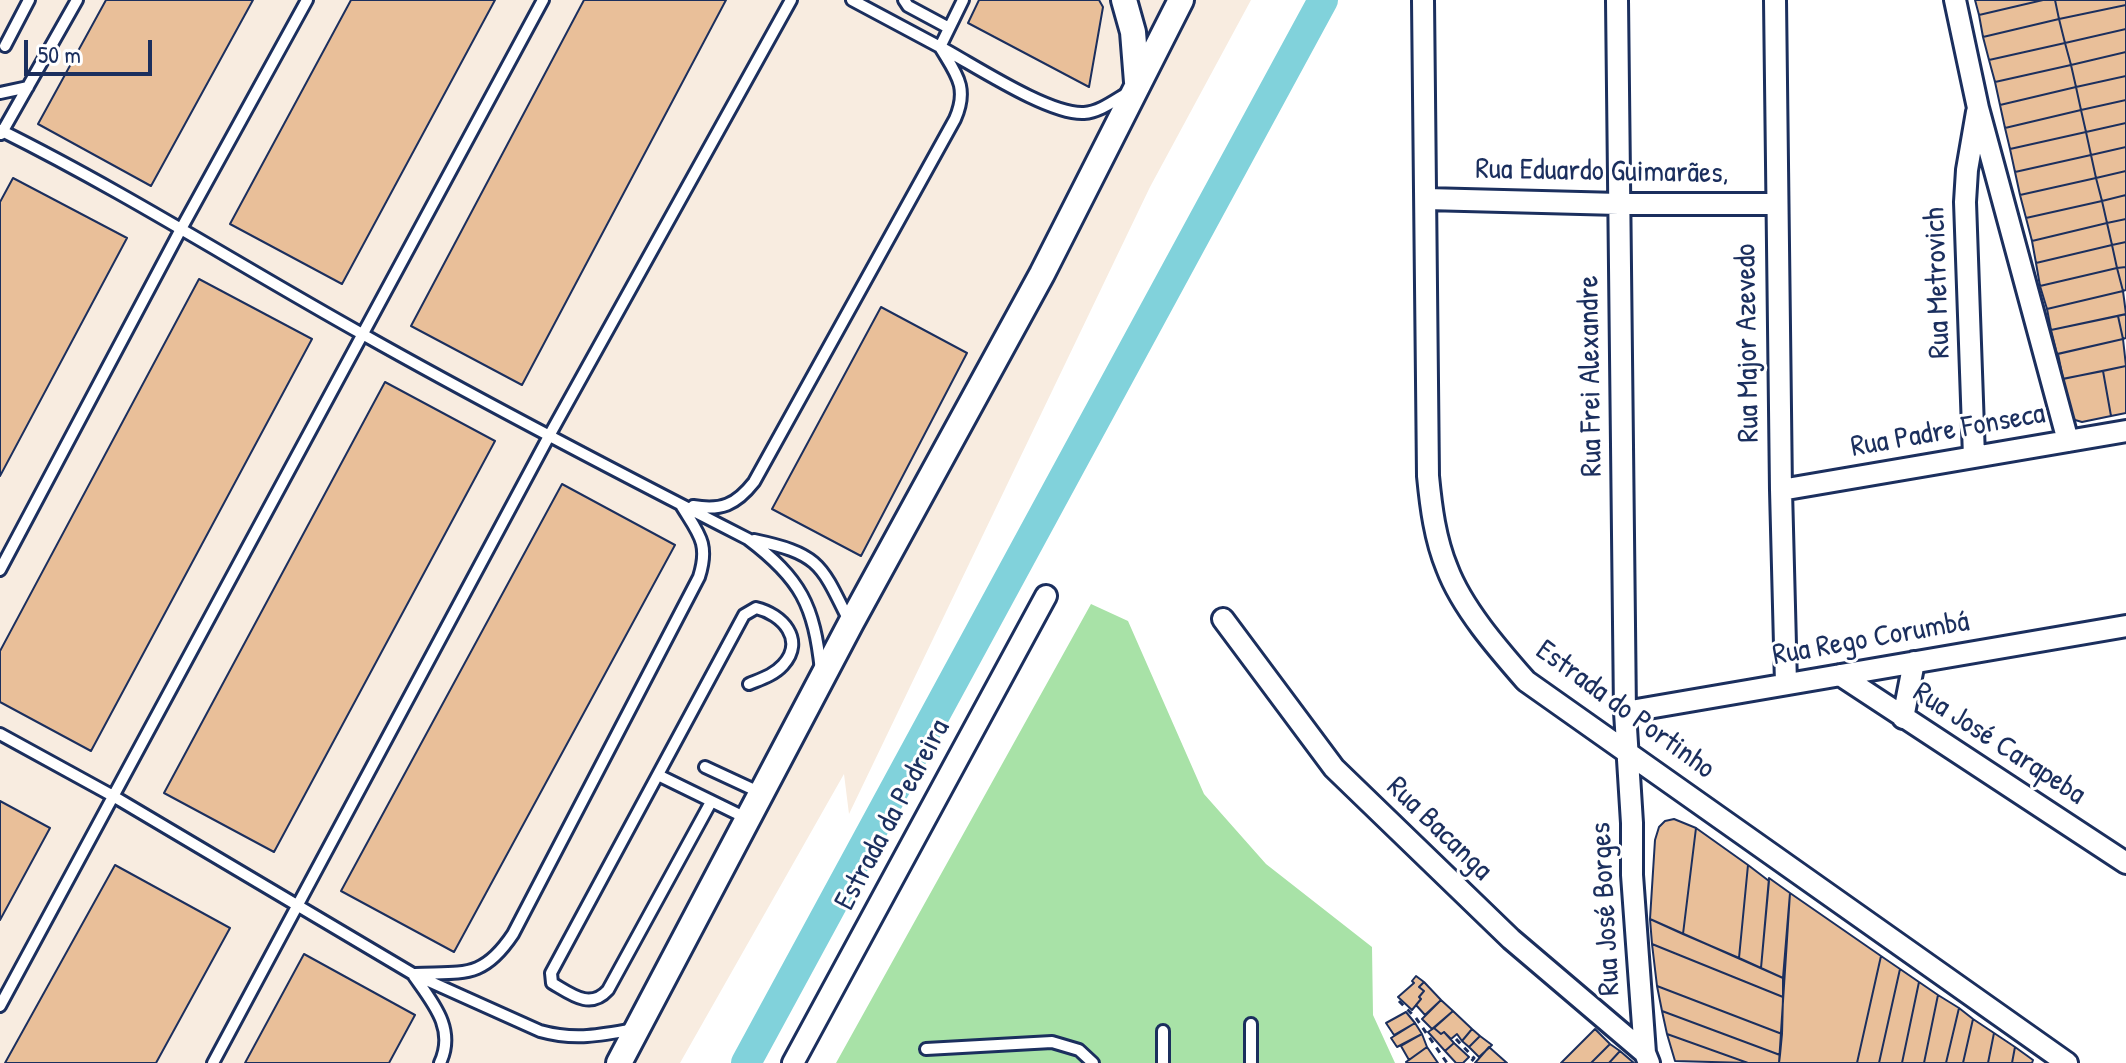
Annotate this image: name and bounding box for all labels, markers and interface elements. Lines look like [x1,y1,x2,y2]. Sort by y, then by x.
scale bar [28,24,156,74]
text: 50 m [38,38,81,70]
street label: Rua Eduardo Guimarães, [1475,152,1729,192]
street label: Rua Metrovich [1917,207,1959,359]
street label: Rua Major Azevedo [1728,243,1768,443]
street label: Rua Frei Alexandre [1571,275,1611,477]
street label: Rua Padre Fonseca [1848,396,2048,466]
street label: Rua Rego Corumbá [1770,604,1972,674]
street label: Estrada do Portinho [1528,633,1722,787]
street label: Rua José Carapeba [1906,675,2092,813]
street label: Estrada da Pedreira [828,714,958,916]
street label: Rua Bacanga [1379,770,1499,888]
street label: Rua José Borges [1583,821,1629,997]

